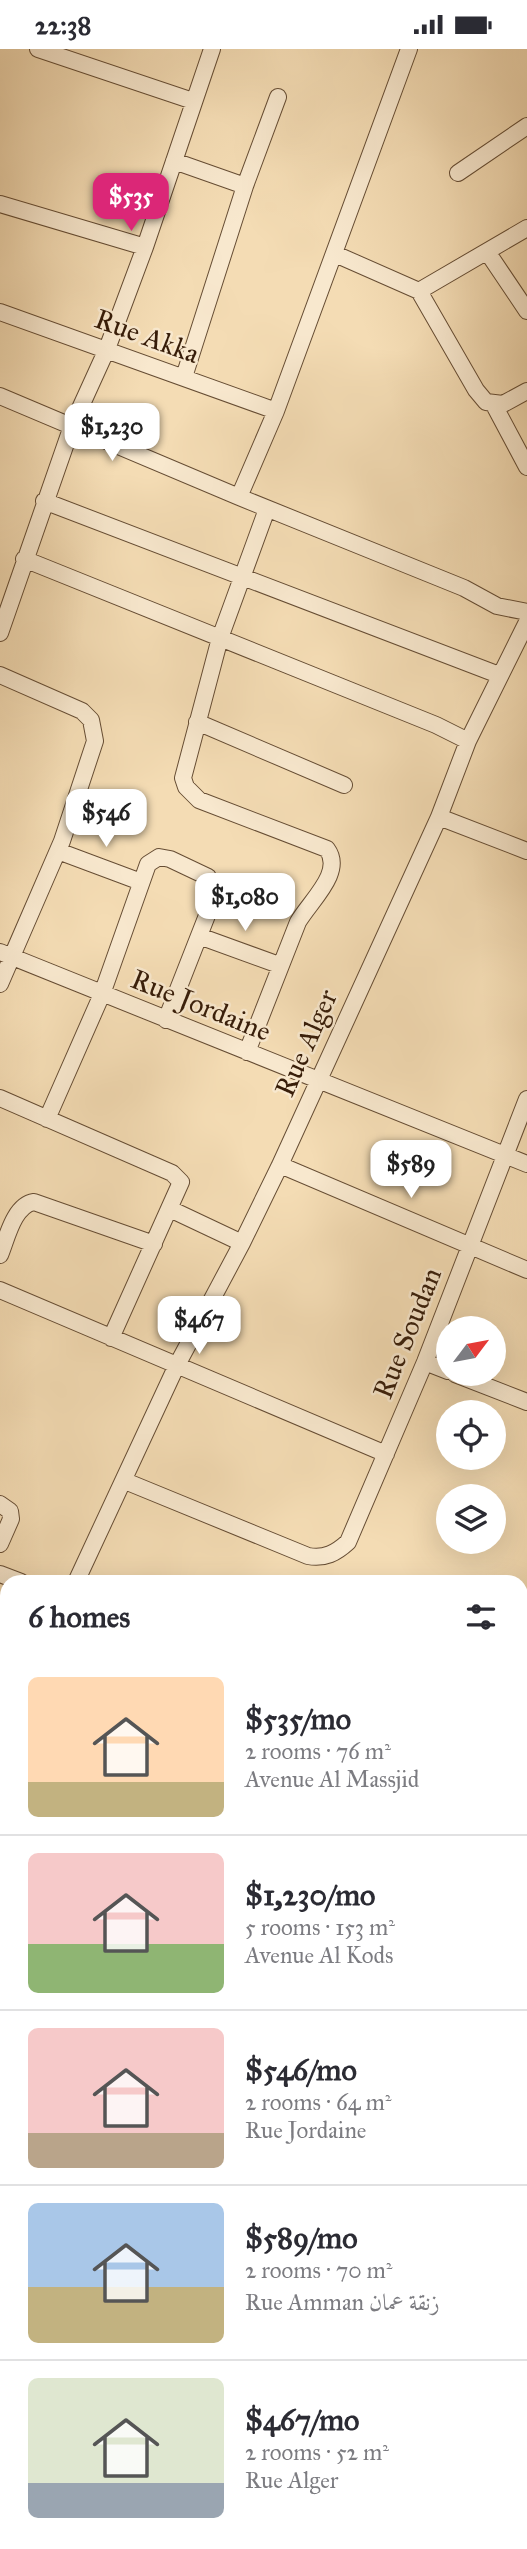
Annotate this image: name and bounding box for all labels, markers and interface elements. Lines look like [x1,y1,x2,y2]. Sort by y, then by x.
text: 22:38 [35,9,91,41]
pin: $535 [90,173,172,233]
text: $535 [109,182,153,210]
street label: Rue Akka [90,301,204,371]
pin: $1,230 [55,403,169,463]
text: $1,230 [81,412,143,440]
pin: $546 [65,789,147,849]
text: $546 [82,798,130,826]
pin: $1,080 [188,873,302,933]
text: $1,080 [211,882,279,910]
street label: Rue Jordaine [126,961,276,1049]
street label: Rue Alger [267,983,345,1102]
pin: $589 [370,1141,452,1200]
text: $589 [386,1149,436,1177]
street label: Rue Soudan [365,1262,449,1404]
pin: $467 [158,1297,240,1356]
text: $467 [174,1305,224,1333]
north arrow [436,1316,506,1386]
map controls [436,1316,506,1554]
button: locate [436,1400,506,1470]
button: layers [436,1484,506,1554]
icon: filters [462,1598,500,1636]
text: 6 homes [28,1599,130,1635]
text: $535/mo [245,1701,351,1737]
icon: home [84,1705,168,1789]
text: 2 rooms · 76 m² [245,1737,391,1765]
text: Avenue Al Massjid [245,1765,419,1793]
text: $1,230/mo [245,1877,375,1913]
icon: home [84,1881,168,1965]
text: 5 rooms · 153 m² [245,1913,395,1941]
text: Avenue Al Kods [245,1941,393,1969]
text: $546/mo [245,2052,357,2088]
icon: home [84,2056,168,2140]
text: 2 rooms · 64 m² [245,2088,391,2116]
text: Rue Jordaine [245,2116,366,2144]
text: $589/mo [245,2220,358,2256]
icon: home [84,2231,168,2315]
text: 2 rooms · 70 m² [245,2256,393,2284]
text: Rue Amman زنقة عمان [245,2288,440,2316]
text: $467/mo [245,2402,359,2438]
icon: home [84,2406,168,2490]
text: 2 rooms · 52 m² [245,2438,389,2466]
text: Rue Alger [245,2466,338,2494]

